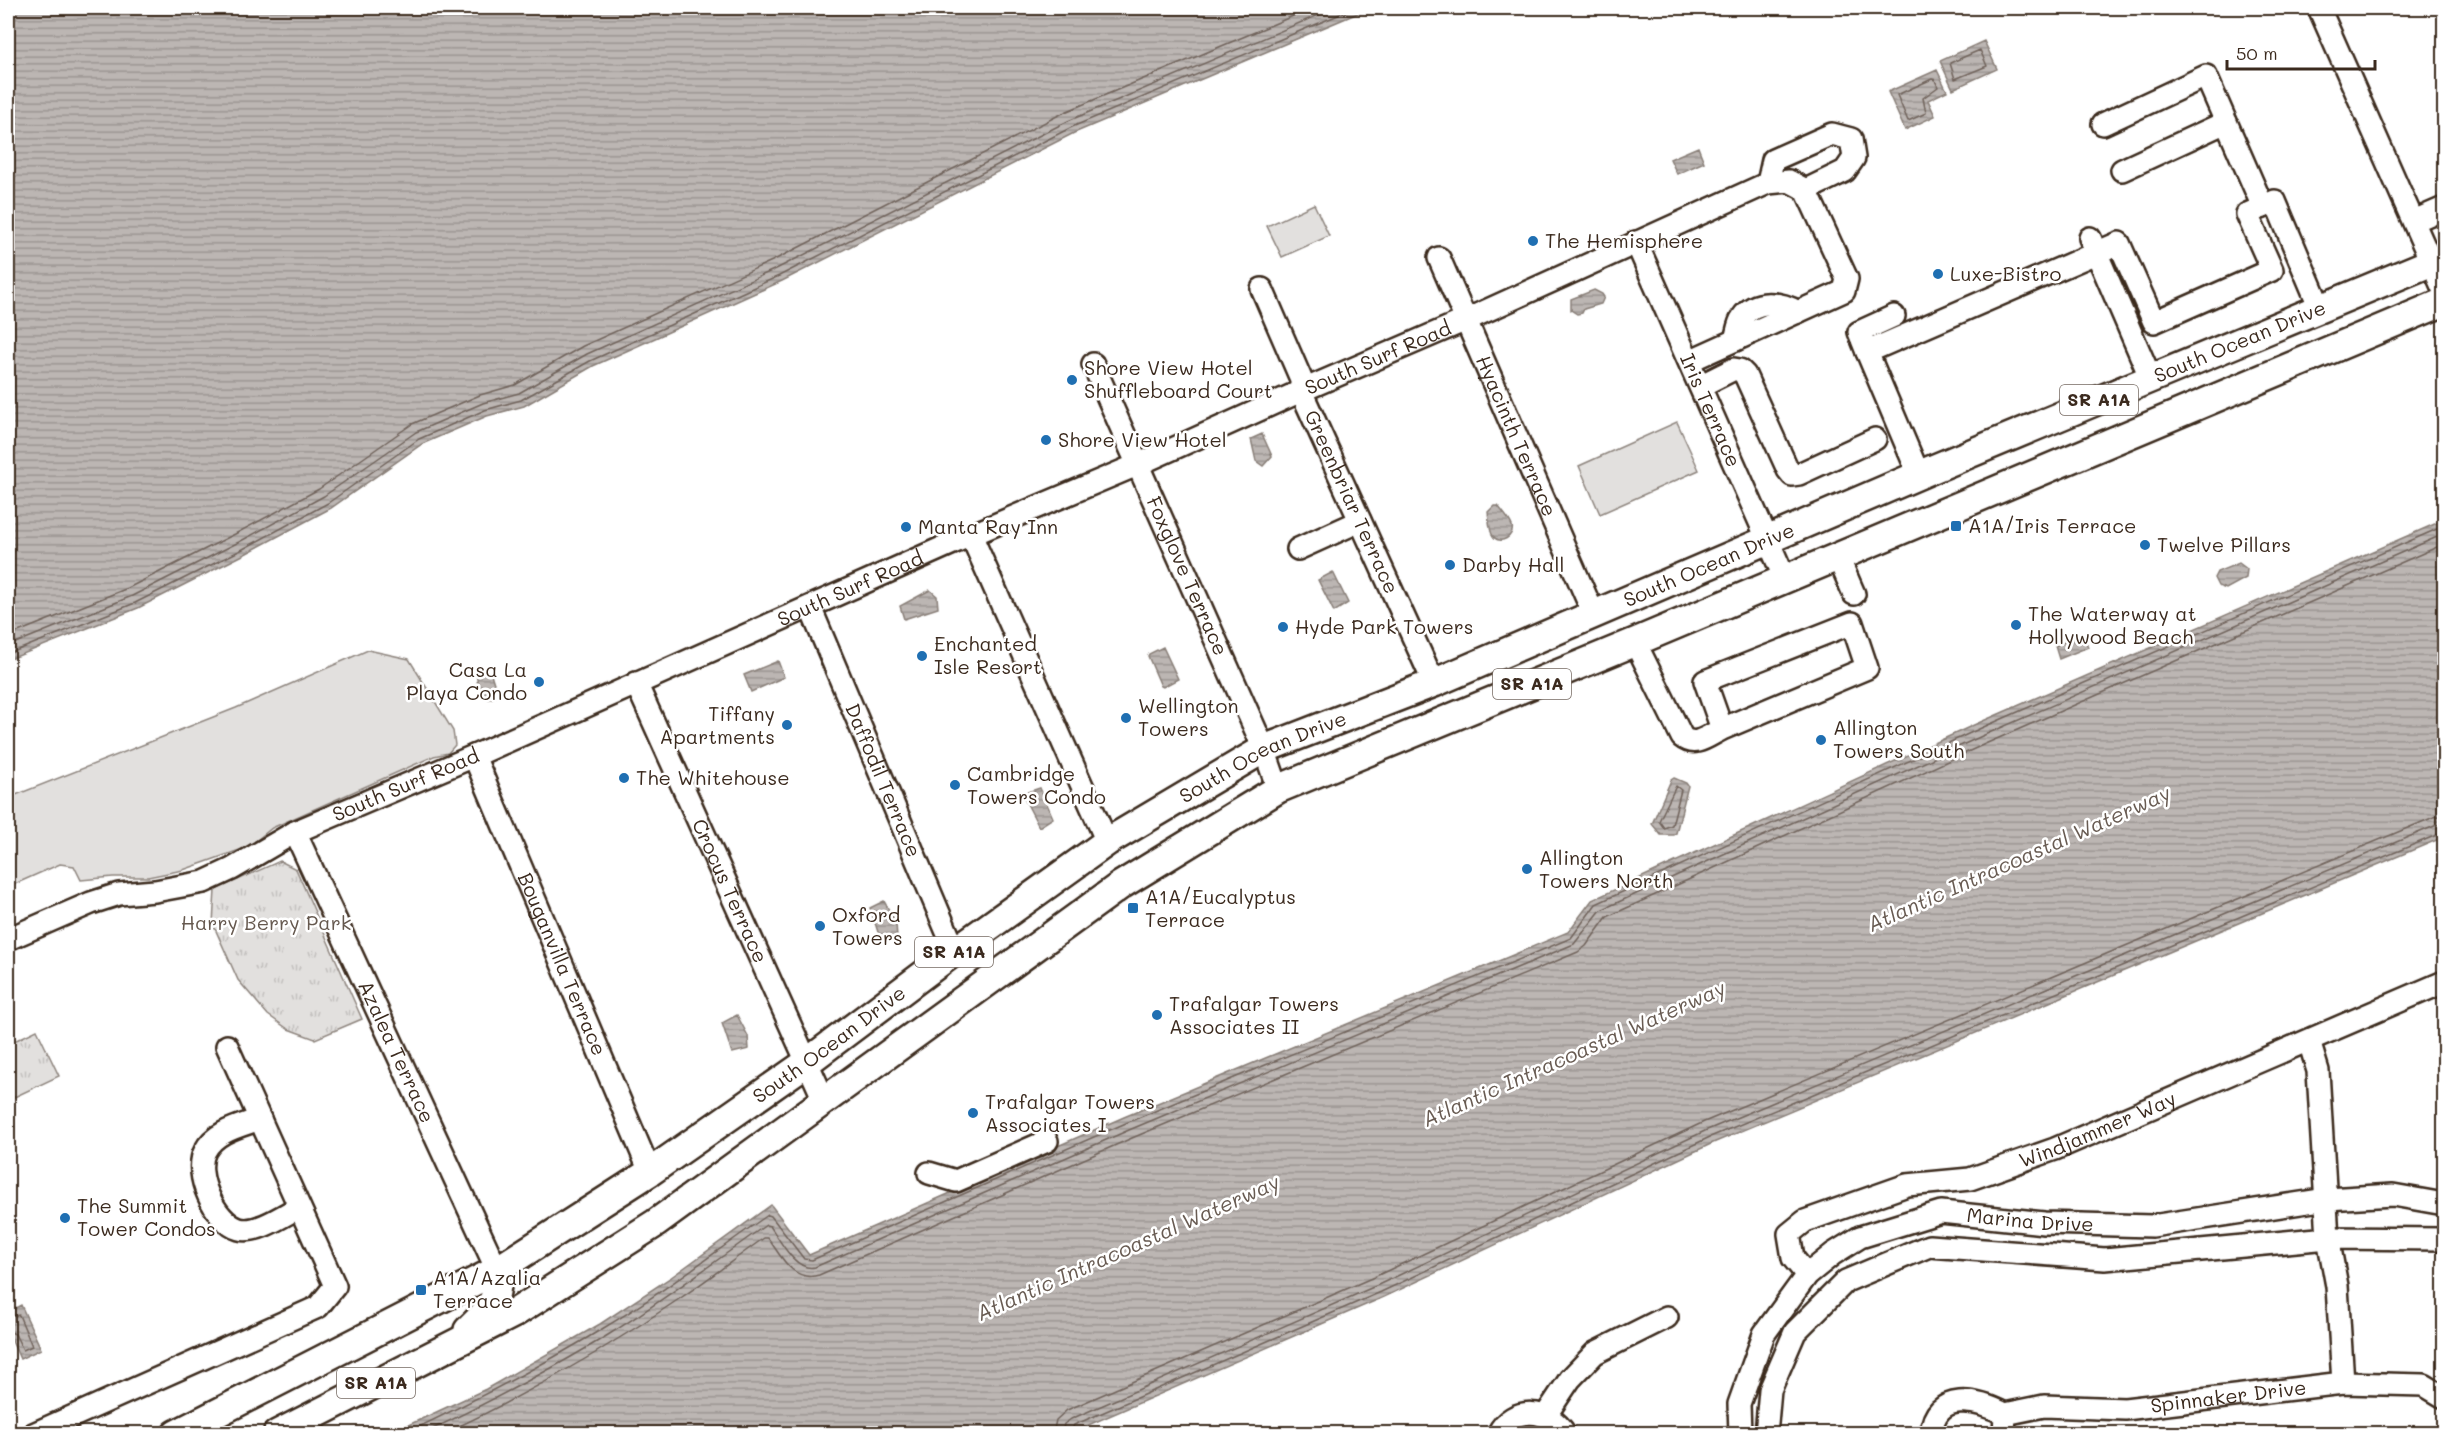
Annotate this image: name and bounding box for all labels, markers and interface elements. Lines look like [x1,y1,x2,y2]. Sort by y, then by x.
scale bar [2227,33,2376,71]
text: 50 m [2236,41,2278,65]
place label: The Hemisphere [1545,227,1703,253]
marker: The Hemisphere [1526,234,1540,248]
place label: Luxe-Bistro [1950,260,2062,286]
marker: Luxe-Bistro [1931,267,1945,281]
street label: South Ocean Drive [2150,294,2329,388]
street label: South Surf Road [1300,314,1455,400]
street label: Iris Terrace [1675,349,1748,471]
street label: Hyacinth Terrace [1471,351,1564,520]
place label: Shore View Hotel Shuffleboard Court [1084,354,1273,403]
marker: Shore View Hotel Shuffleboard Court [1065,373,1079,387]
road number: SR A1A [2060,385,2138,415]
street label: Greenbriar Terrace [1299,406,1405,597]
place label: Shore View Hotel [1058,426,1227,452]
marker: Shore View Hotel [1039,433,1053,447]
street label: Foxglove Terrace [1141,492,1235,659]
place label: A1A/Iris Terrace [1968,512,2136,538]
place label: Manta Ray Inn [918,513,1058,539]
street label: South Ocean Drive [1619,516,1798,612]
marker: A1A/Iris Terrace [1949,519,1963,533]
marker: Manta Ray Inn [899,520,913,534]
place label: Twelve Pillars [2157,531,2291,557]
marker: Twelve Pillars [2138,538,2152,552]
street label: South Surf Road [773,544,927,632]
place label: Darby Hall [1462,551,1565,577]
marker: Darby Hall [1443,558,1457,572]
place label: The Waterway at Hollywood Beach [2028,600,2197,649]
place label: Hyde Park Towers [1295,613,1474,639]
marker: The Waterway at Hollywood Beach [2009,618,2023,632]
marker: Hyde Park Towers [1276,620,1290,634]
place label: Enchanted Isle Resort [934,630,1042,679]
marker: Enchanted Isle Resort [915,649,929,663]
place label: Casa La Playa Condo [406,656,527,705]
road number: SR A1A [1493,669,1571,699]
marker: Casa La Playa Condo [532,675,546,689]
place label: Wellington Towers [1138,692,1239,741]
street label: Daffodil Terrace [840,699,928,861]
place label: Tiffany Apartments [660,700,775,749]
street label: South Ocean Drive [1174,704,1350,808]
marker: Wellington Towers [1119,711,1133,725]
place label: Allington Towers South [1833,714,1964,763]
marker: Tiffany Apartments [780,718,794,732]
marker: Allington Towers South [1814,733,1828,747]
street label: South Surf Road [328,741,483,827]
place label: Cambridge Towers Condo [967,760,1106,809]
place label: The Whitehouse [636,764,790,790]
marker: The Whitehouse [617,771,631,785]
marker: Cambridge Towers Condo [948,778,962,792]
water label: Atlantic Intracoastal Waterway [1863,778,2174,937]
street label: Crocus Terrace [687,814,774,967]
place label: Allington Towers North [1539,844,1673,893]
marker: Allington Towers North [1520,862,1534,876]
street label: Bouganvilla Terrace [513,868,613,1059]
place label: A1A/Eucalyptus Terrace [1145,883,1296,932]
place label: Oxford Towers [832,901,903,950]
marker: A1A/Eucalyptus Terrace [1126,901,1140,915]
park label: Harry Berry Park [181,909,351,935]
marker: Oxford Towers [813,919,827,933]
road number: SR A1A [915,937,993,967]
water label: Atlantic Intracoastal Waterway [1418,973,1729,1132]
street label: Azalea Terrace [353,976,441,1127]
street label: South Ocean Drive [747,979,910,1108]
place label: Trafalgar Towers Associates II [1169,990,1339,1039]
marker: Trafalgar Towers Associates II [1150,1008,1164,1022]
street label: Windjammer Way [2015,1085,2180,1173]
place label: Trafalgar Towers Associates I [985,1088,1155,1137]
marker: Trafalgar Towers Associates I [966,1106,980,1120]
water label: Atlantic Intracoastal Waterway [972,1167,1283,1326]
place label: The Summit Tower Condos [77,1192,216,1241]
street label: Marina Drive [1965,1201,2094,1236]
marker: The Summit Tower Condos [58,1211,72,1225]
place label: A1A/Azalia Terrace [433,1264,541,1313]
marker: A1A/Azalia Terrace [414,1283,428,1297]
road number: SR A1A [337,1368,415,1398]
street label: Spinnaker Drive [2149,1373,2308,1418]

